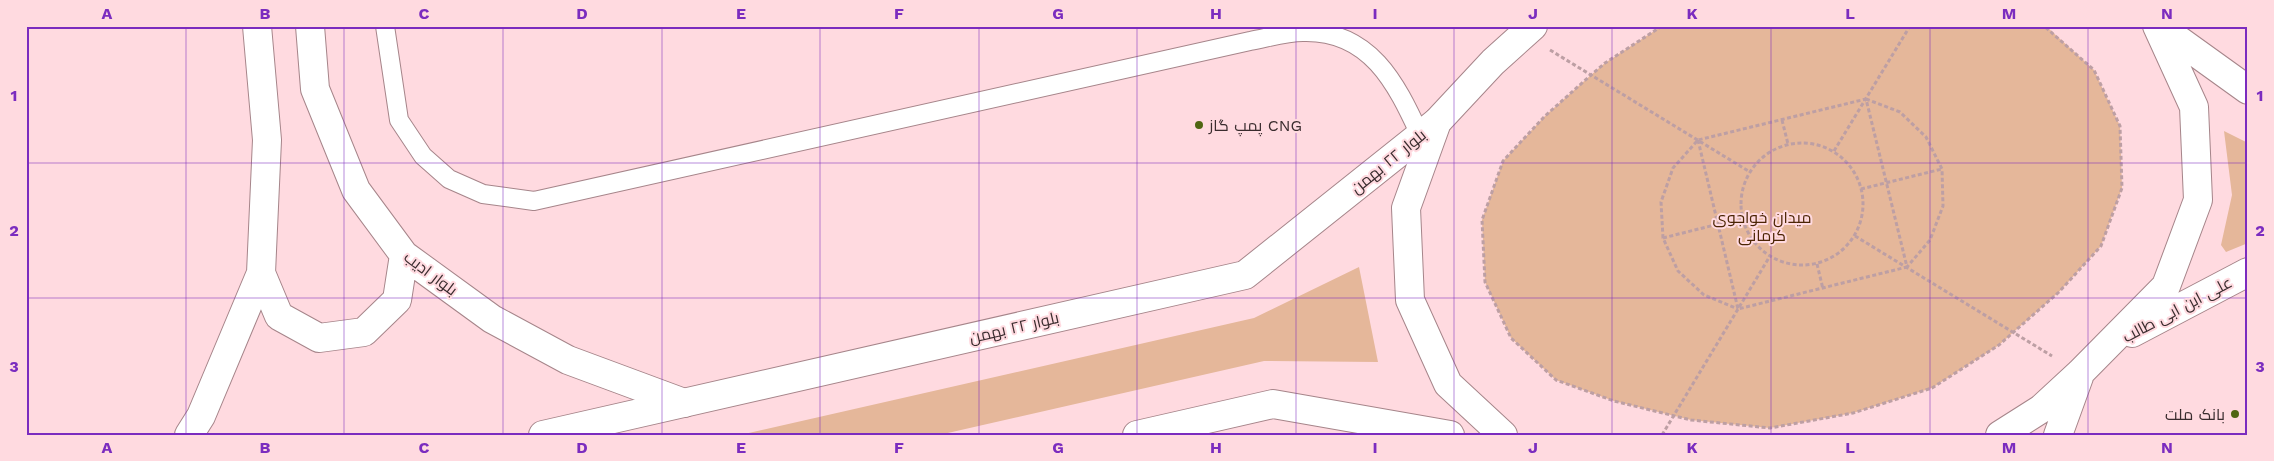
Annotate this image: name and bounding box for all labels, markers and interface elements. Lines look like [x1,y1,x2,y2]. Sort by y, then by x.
text: A [102,4,113,23]
text: B [260,4,271,23]
text: C [419,4,430,23]
text: D [576,4,588,23]
text: E [736,4,746,23]
text: F [894,4,904,23]
text: G [1052,4,1064,23]
text: H [1210,4,1222,23]
text: I [1372,4,1378,23]
text: J [1528,4,1538,23]
text: K [1686,4,1698,23]
text: L [1845,4,1855,23]
text: M [2002,4,2016,23]
text: N [2161,4,2173,23]
text: 1 [11,86,17,105]
text: 1 [2257,86,2263,105]
place label: پمپ گاز CNG [1208,116,1302,137]
marker: پمپ گاز CNG [1193,119,1205,131]
street label: بلوار ۲۲ بهمن [1347,125,1431,198]
park label: میدان خواجوی کرمانی [1713,208,1811,246]
text: 2 [9,221,19,240]
text: 2 [2255,221,2265,240]
street label: بلوار ادیب [400,247,461,300]
street label: علی ابن ابی طالب [2119,273,2236,347]
street label: بلوار ۲۲ بهمن [967,308,1061,348]
text: 3 [9,357,19,376]
text: 3 [2255,357,2265,376]
place label: بانک ملت [2165,405,2225,424]
marker: بانک ملت [2229,408,2241,420]
text: A [102,438,113,457]
text: B [260,438,271,457]
text: C [419,438,430,457]
text: D [576,438,588,457]
text: E [736,438,746,457]
text: F [894,438,904,457]
text: G [1052,438,1064,457]
text: H [1210,438,1222,457]
text: I [1372,438,1378,457]
text: J [1528,438,1538,457]
text: K [1686,438,1698,457]
text: L [1845,438,1855,457]
text: M [2002,438,2016,457]
text: N [2161,438,2173,457]

